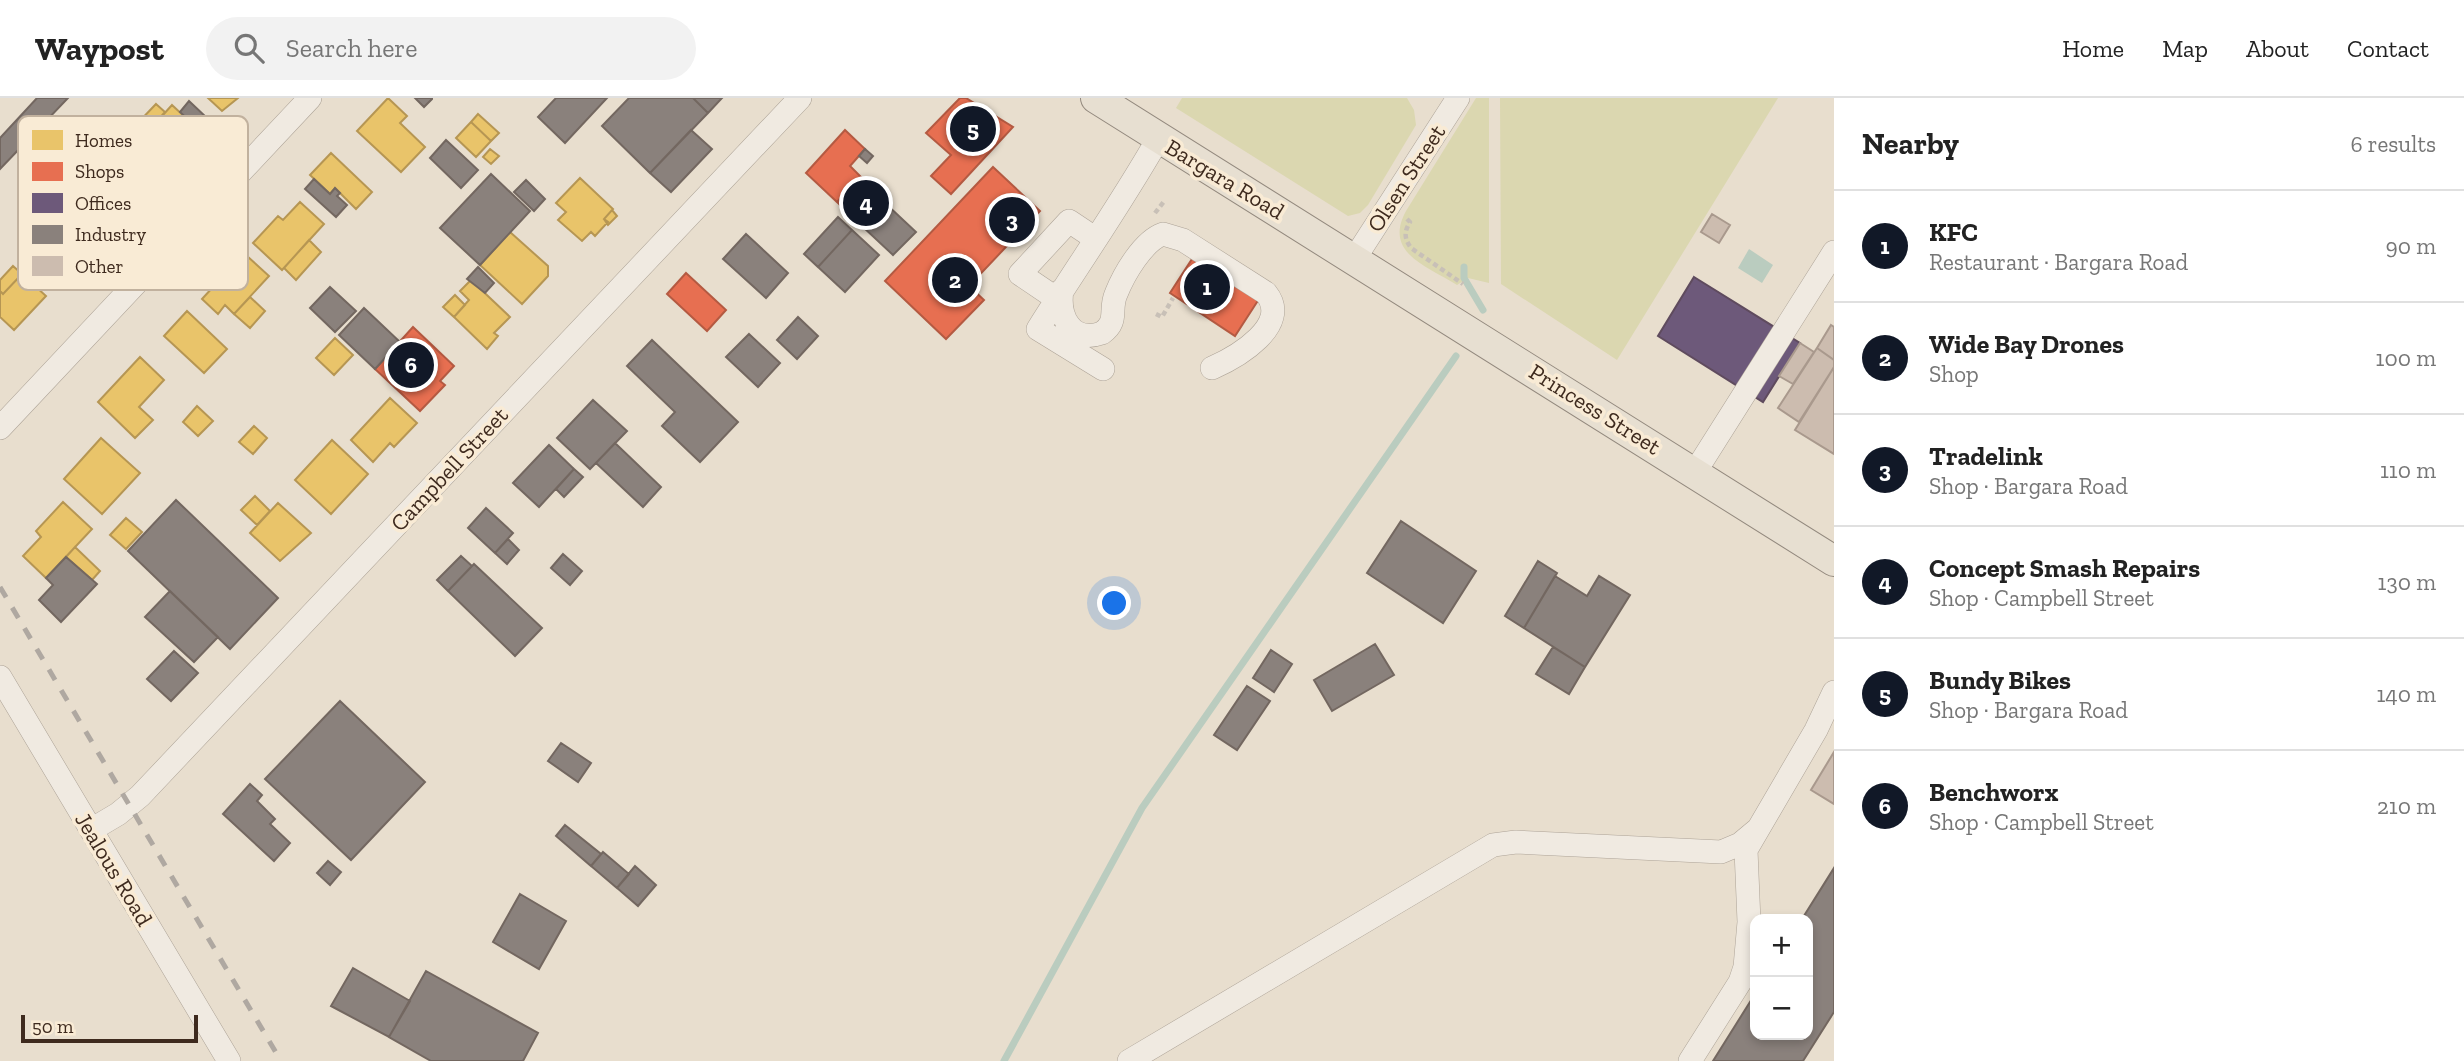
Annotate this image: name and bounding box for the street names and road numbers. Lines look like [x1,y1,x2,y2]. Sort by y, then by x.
street label: Olsen Street [1361,119,1451,237]
street label: Bargara Road [1160,133,1290,226]
street label: Princess Street [1524,357,1666,461]
street label: Campbell Street [384,401,514,537]
street label: Jealous Road [69,807,159,931]

